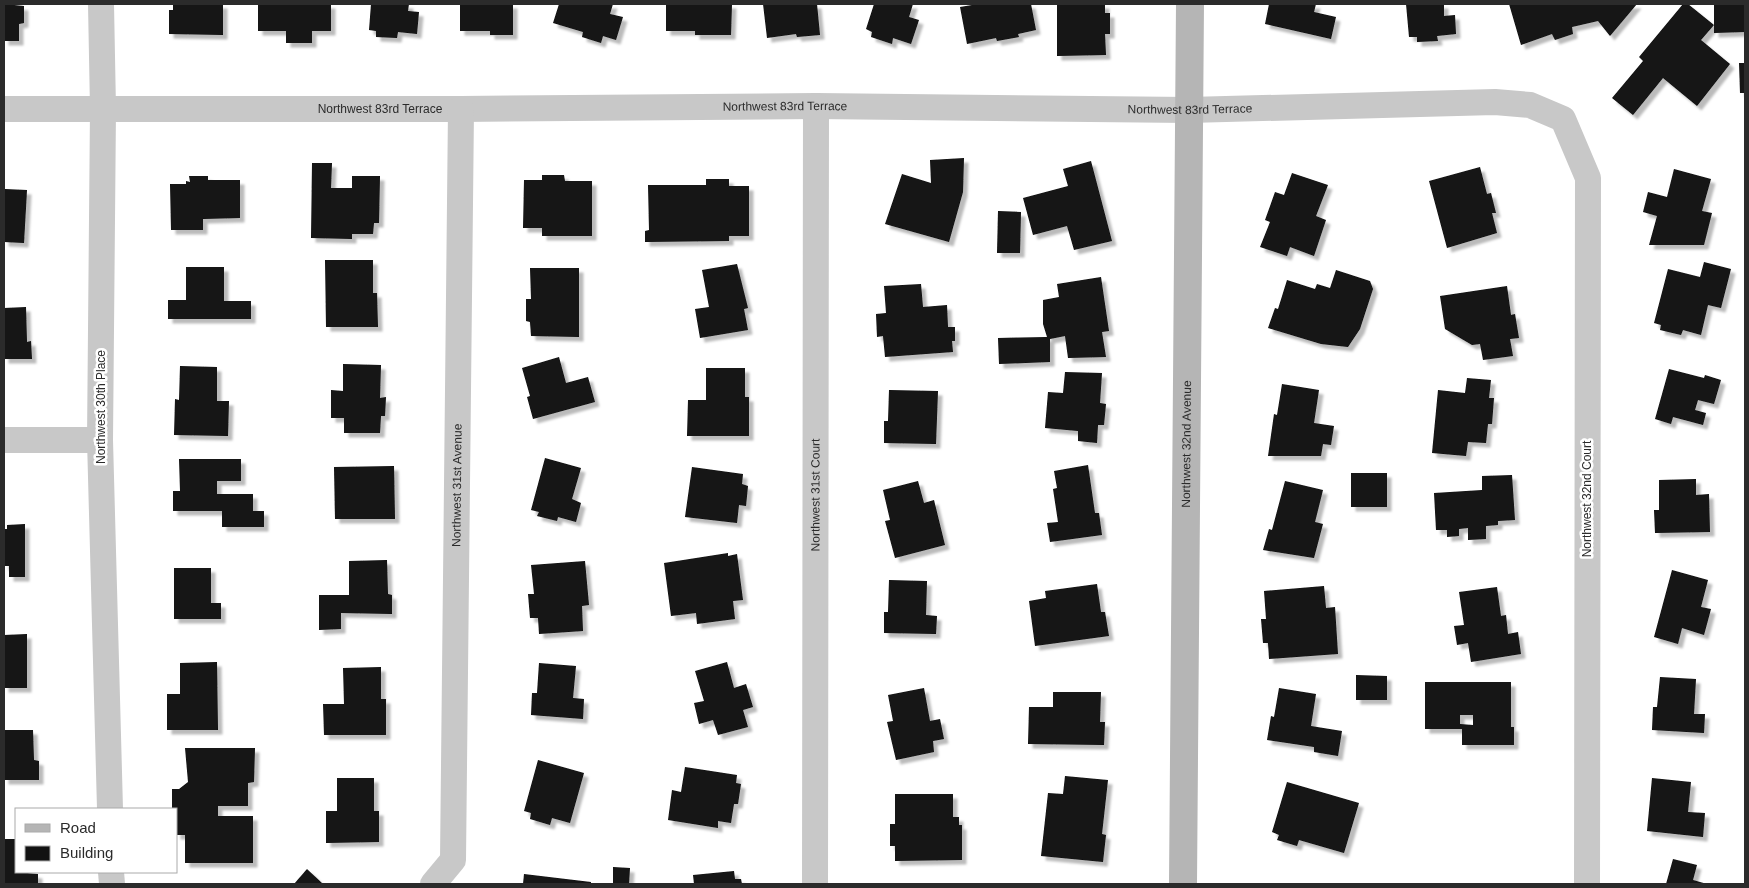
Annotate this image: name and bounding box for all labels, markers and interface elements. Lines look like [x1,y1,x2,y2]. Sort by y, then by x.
street label: Northwest 83rd Terrace [723,99,848,114]
street label: Northwest 83rd Terrace [1128,101,1253,117]
street label: Northwest 83rd Terrace [318,102,443,116]
street label: Northwest 30th Place [94,350,108,464]
street label: Northwest 32nd Avenue [1179,380,1194,508]
street label: Northwest 31st Avenue [449,423,465,547]
street label: Northwest 31st Court [808,438,823,551]
street label: Northwest 32nd Court [1580,440,1594,557]
legend [15,808,178,873]
text: Road [60,819,96,836]
text: Building [60,844,113,861]

